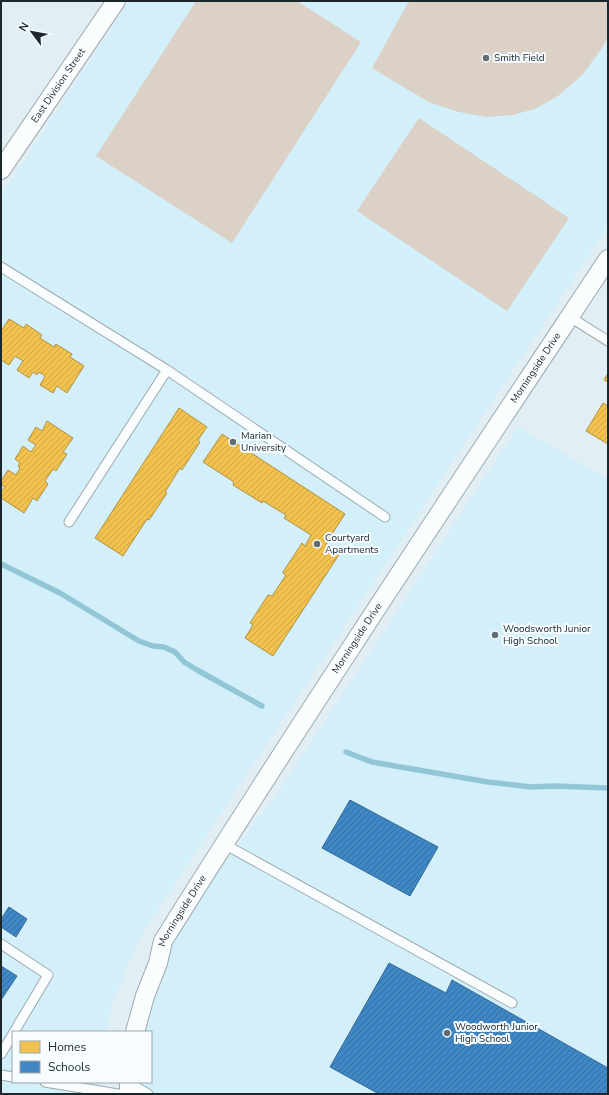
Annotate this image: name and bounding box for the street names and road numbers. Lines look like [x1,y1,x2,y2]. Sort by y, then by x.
street label: East Division Street [28,45,89,126]
street label: Morningside Drive [507,330,564,406]
street label: Morningside Drive [329,600,385,676]
street label: Morningside Drive [155,872,210,948]

